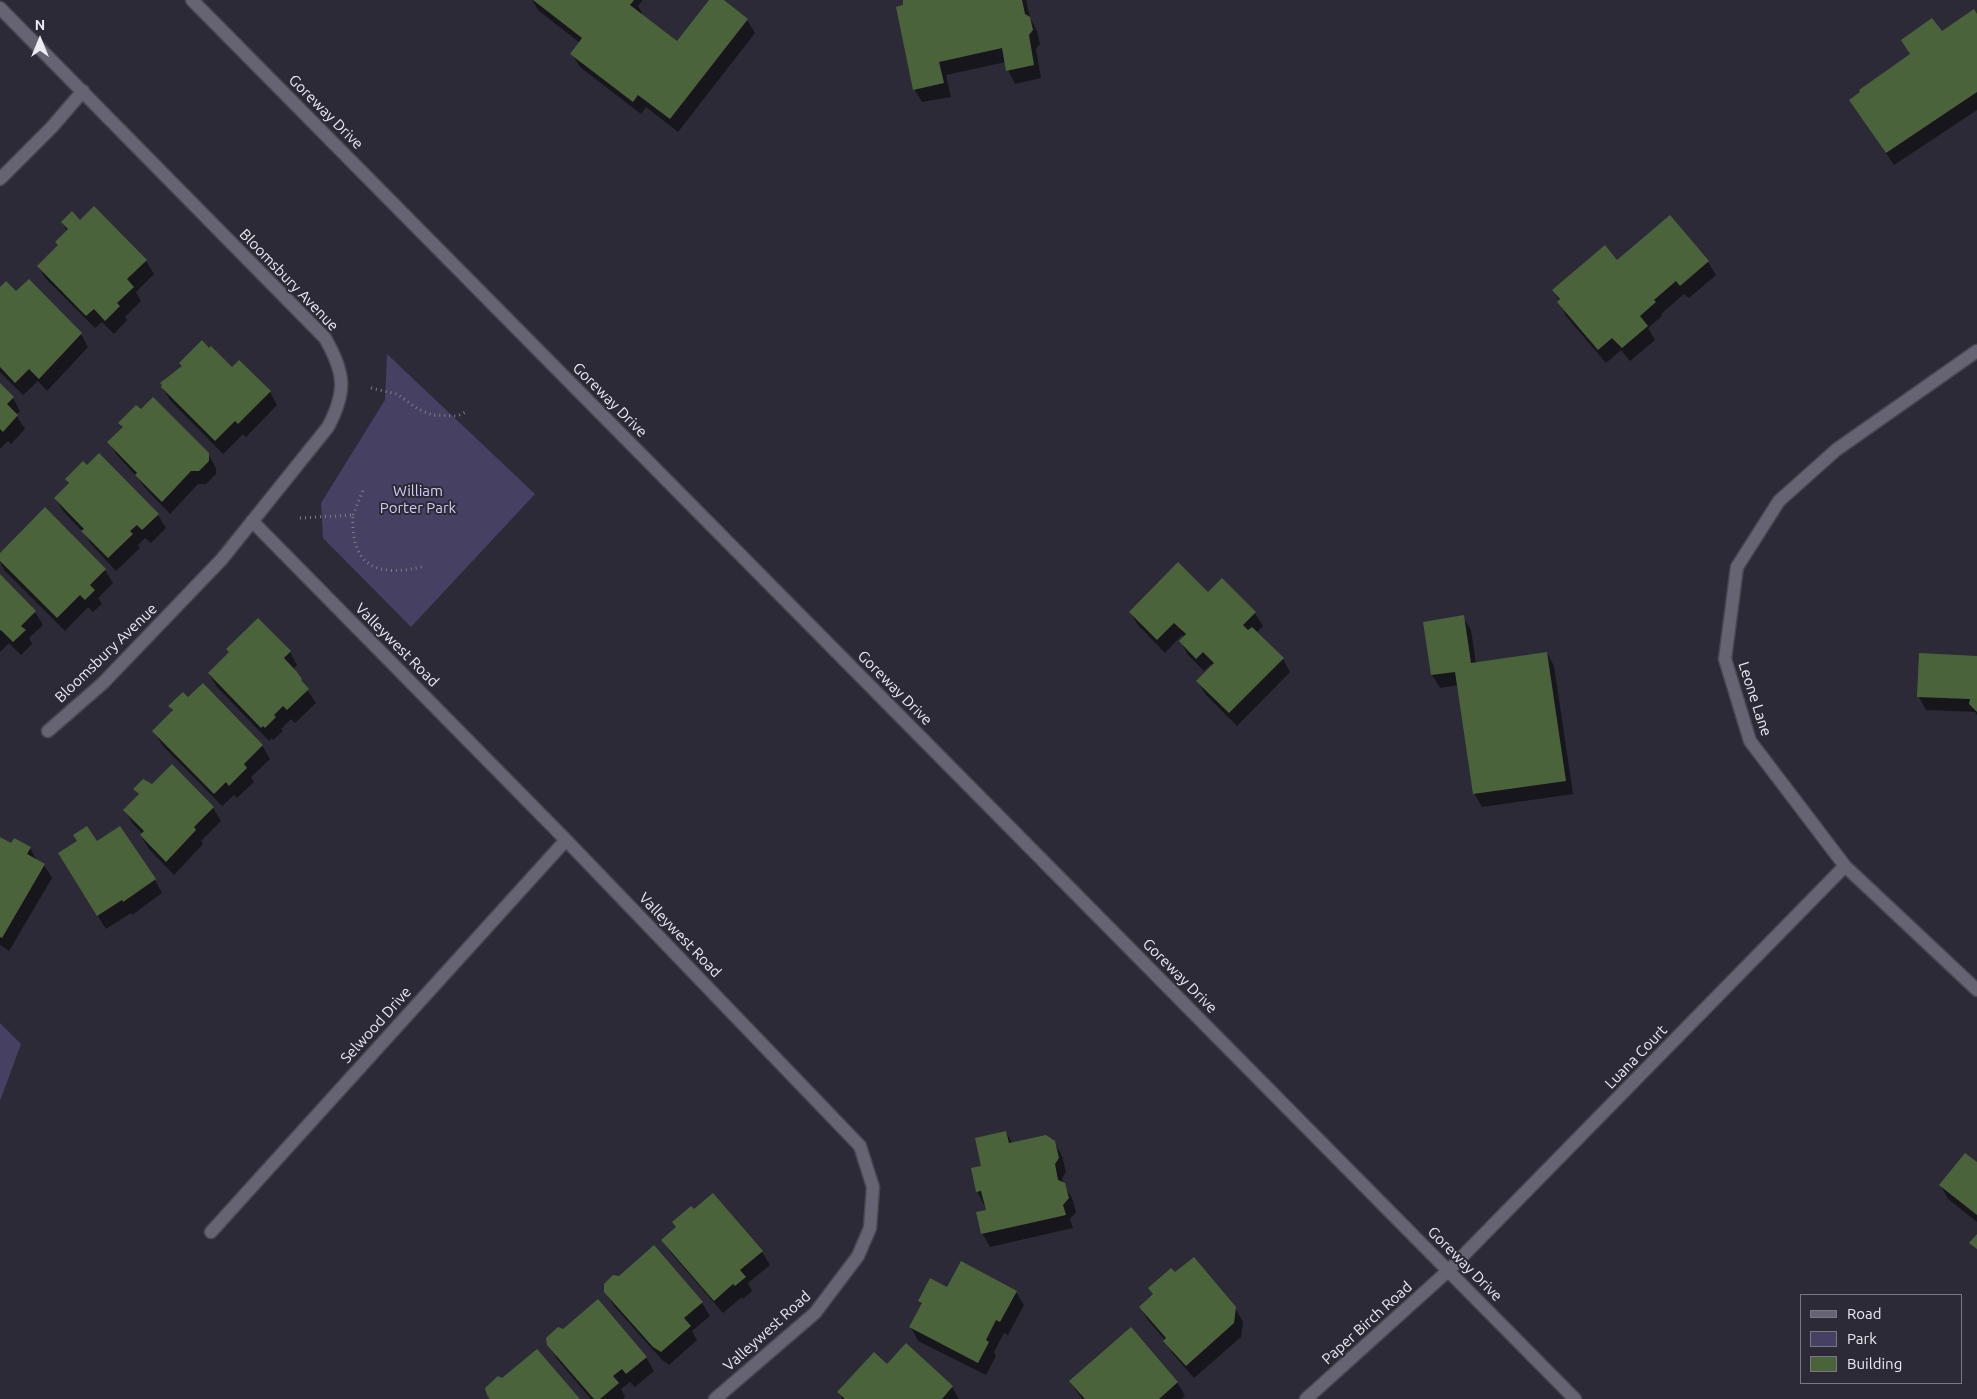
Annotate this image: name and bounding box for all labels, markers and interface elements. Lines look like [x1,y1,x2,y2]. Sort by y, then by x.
north arrow [15,15,65,65]
text: N [35,17,45,33]
street label: Goreway Drive [285,71,367,153]
street label: Bloomsbury Avenue [236,225,342,335]
street label: Goreway Drive [569,359,651,441]
park label: William Porter Park [380,482,456,517]
street label: Valleywest Road [351,599,443,691]
street label: Bloomsbury Avenue [51,600,161,706]
street label: Goreway Drive [854,647,936,729]
street label: Leone Lane [1735,660,1775,738]
street label: Valleywest Road [635,889,725,981]
street label: Goreway Drive [1139,935,1221,1017]
street label: Selwood Drive [337,983,415,1067]
street label: Luana Court [1601,1021,1671,1093]
street label: Goreway Drive [1424,1223,1506,1305]
street label: Paper Birch Road [1318,1278,1416,1368]
street label: Valleywest Road [720,1287,814,1375]
legend [1800,1294,1962,1384]
text: Road [1847,1305,1882,1322]
text: Park [1847,1330,1877,1347]
text: Building [1847,1355,1902,1372]

